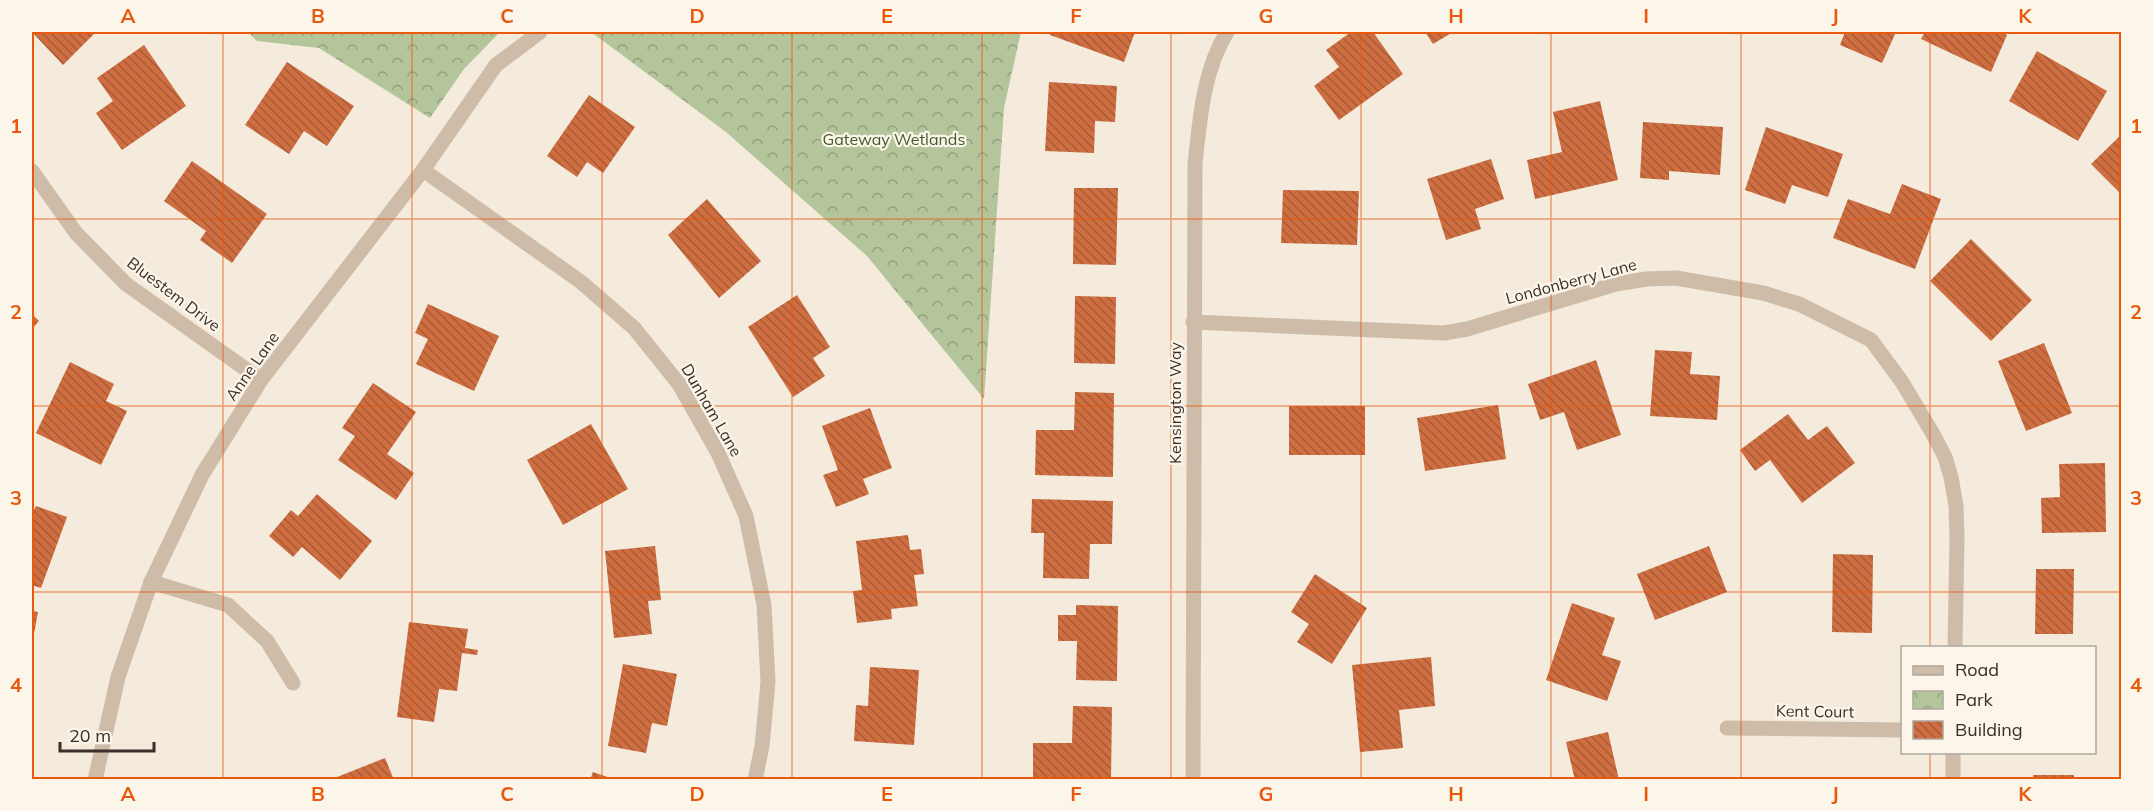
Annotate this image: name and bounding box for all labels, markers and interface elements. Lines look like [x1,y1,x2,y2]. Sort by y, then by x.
text: A [121,3,136,28]
text: B [311,3,325,28]
text: C [500,3,514,28]
text: D [689,3,705,28]
text: E [881,3,893,28]
text: F [1070,3,1082,28]
text: G [1259,3,1273,28]
text: H [1448,3,1464,28]
text: I [1643,3,1649,28]
text: J [1831,3,1839,28]
text: K [2018,3,2032,28]
text: 1 [10,113,22,138]
text: 1 [2130,113,2142,138]
park label: Gateway Wetlands [823,129,965,149]
street label: Bluestem Drive [123,252,225,336]
street label: Londonberry Lane [1503,254,1639,308]
text: 2 [10,299,22,324]
text: 2 [2130,299,2142,324]
street label: Anne Lane [221,328,283,404]
street label: Kensington Way [1165,342,1185,464]
street label: Dunham Lane [677,360,747,460]
text: 3 [10,485,22,510]
text: 3 [2130,485,2142,510]
legend [1901,646,2096,754]
text: Road [1955,658,1999,681]
text: 4 [10,672,22,697]
text: 4 [2130,672,2142,697]
text: Park [1955,688,1994,711]
street label: Kent Court [1776,700,1855,722]
scale bar [60,715,154,753]
text: Building [1955,718,2023,741]
text: 20 m [69,724,111,747]
text: A [121,781,136,806]
text: B [311,781,325,806]
text: C [500,781,514,806]
text: D [689,781,705,806]
text: E [881,781,893,806]
text: F [1070,781,1082,806]
text: G [1259,781,1273,806]
text: H [1448,781,1464,806]
text: I [1643,781,1649,806]
text: J [1831,781,1839,806]
text: K [2018,781,2032,806]

